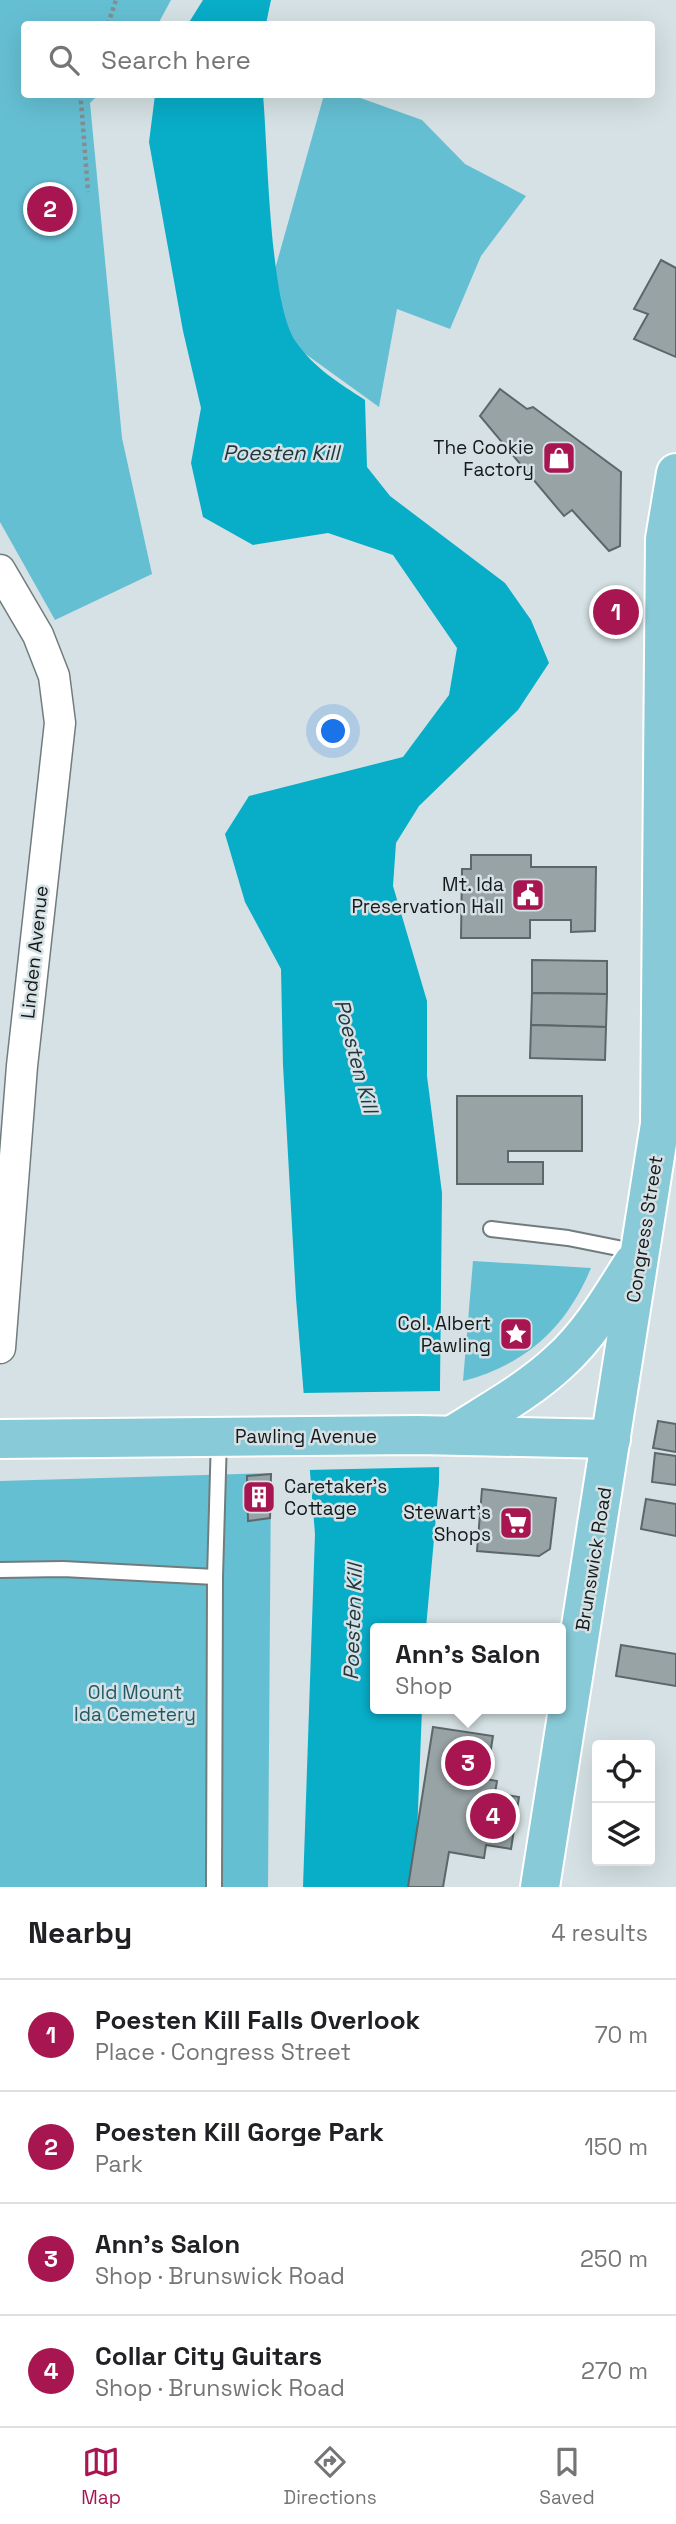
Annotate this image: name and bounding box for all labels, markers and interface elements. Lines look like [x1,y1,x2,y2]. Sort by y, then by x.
search box [21,21,655,98]
icon: search [45,41,83,79]
text: Search here [101,43,251,77]
pin: 2 [27,183,73,235]
place label: The Cookie Factory [433,435,534,482]
water label: Poesten Kill [223,439,342,466]
shop icon: The Cookie Factory [540,439,578,477]
pin: 1 [593,586,639,638]
your location [316,714,350,748]
place label: Mt. Ida Preservation Hall [351,872,504,919]
public building icon: Mt. Ida Preservation Hall [509,876,547,914]
street label: Linden Avenue [15,884,54,1020]
water label: Poesten Kill [328,996,385,1119]
street label: Congress Street [621,1154,668,1305]
place label: Col. Albert Pawling [398,1311,491,1358]
place icon: Col. Albert Pawling [497,1315,535,1353]
street label: Pawling Avenue [235,1424,377,1449]
place label: Caretaker's Cottage [284,1474,387,1521]
building icon: Caretaker's Cottage [240,1478,278,1516]
street label: Brunswick Road [570,1485,617,1633]
place label: Stewart's Shops [403,1500,491,1547]
supermarket icon: Stewart's Shops [497,1504,535,1542]
water label: Poesten Kill [337,1560,368,1681]
popup [370,1623,566,1714]
text: Ann's Salon [395,1637,541,1671]
text: Shop [395,1671,453,1701]
park label: Old Mount Ida Cemetery [74,1680,196,1727]
pin: 3 [445,1737,491,1789]
map controls [592,1740,655,1866]
button: locate [592,1740,655,1803]
pin: 4 [470,1790,516,1842]
button: layers [592,1803,655,1866]
text: Nearby [28,1913,132,1952]
text: 4 results [551,1918,648,1948]
text: Poesten Kill Falls Overlook [95,2003,420,2037]
text: 1 [46,2020,56,2050]
text: 70 m [595,2020,648,2050]
text: Place · Congress Street [95,2037,351,2067]
text: Poesten Kill Gorge Park [95,2115,384,2149]
text: 2 [44,2132,58,2162]
text: 150 m [584,2132,648,2162]
text: Park [95,2149,143,2179]
text: Ann's Salon [95,2227,240,2261]
text: 3 [44,2244,58,2274]
text: 250 m [580,2244,648,2274]
text: Shop · Brunswick Road [95,2261,345,2291]
text: Collar City Guitars [95,2339,322,2373]
text: 4 [44,2356,58,2386]
text: 270 m [581,2356,648,2386]
text: Shop · Brunswick Road [95,2373,345,2403]
tab: Map [81,2443,121,2510]
tab: Directions [284,2443,377,2510]
tab: Saved [539,2443,595,2510]

